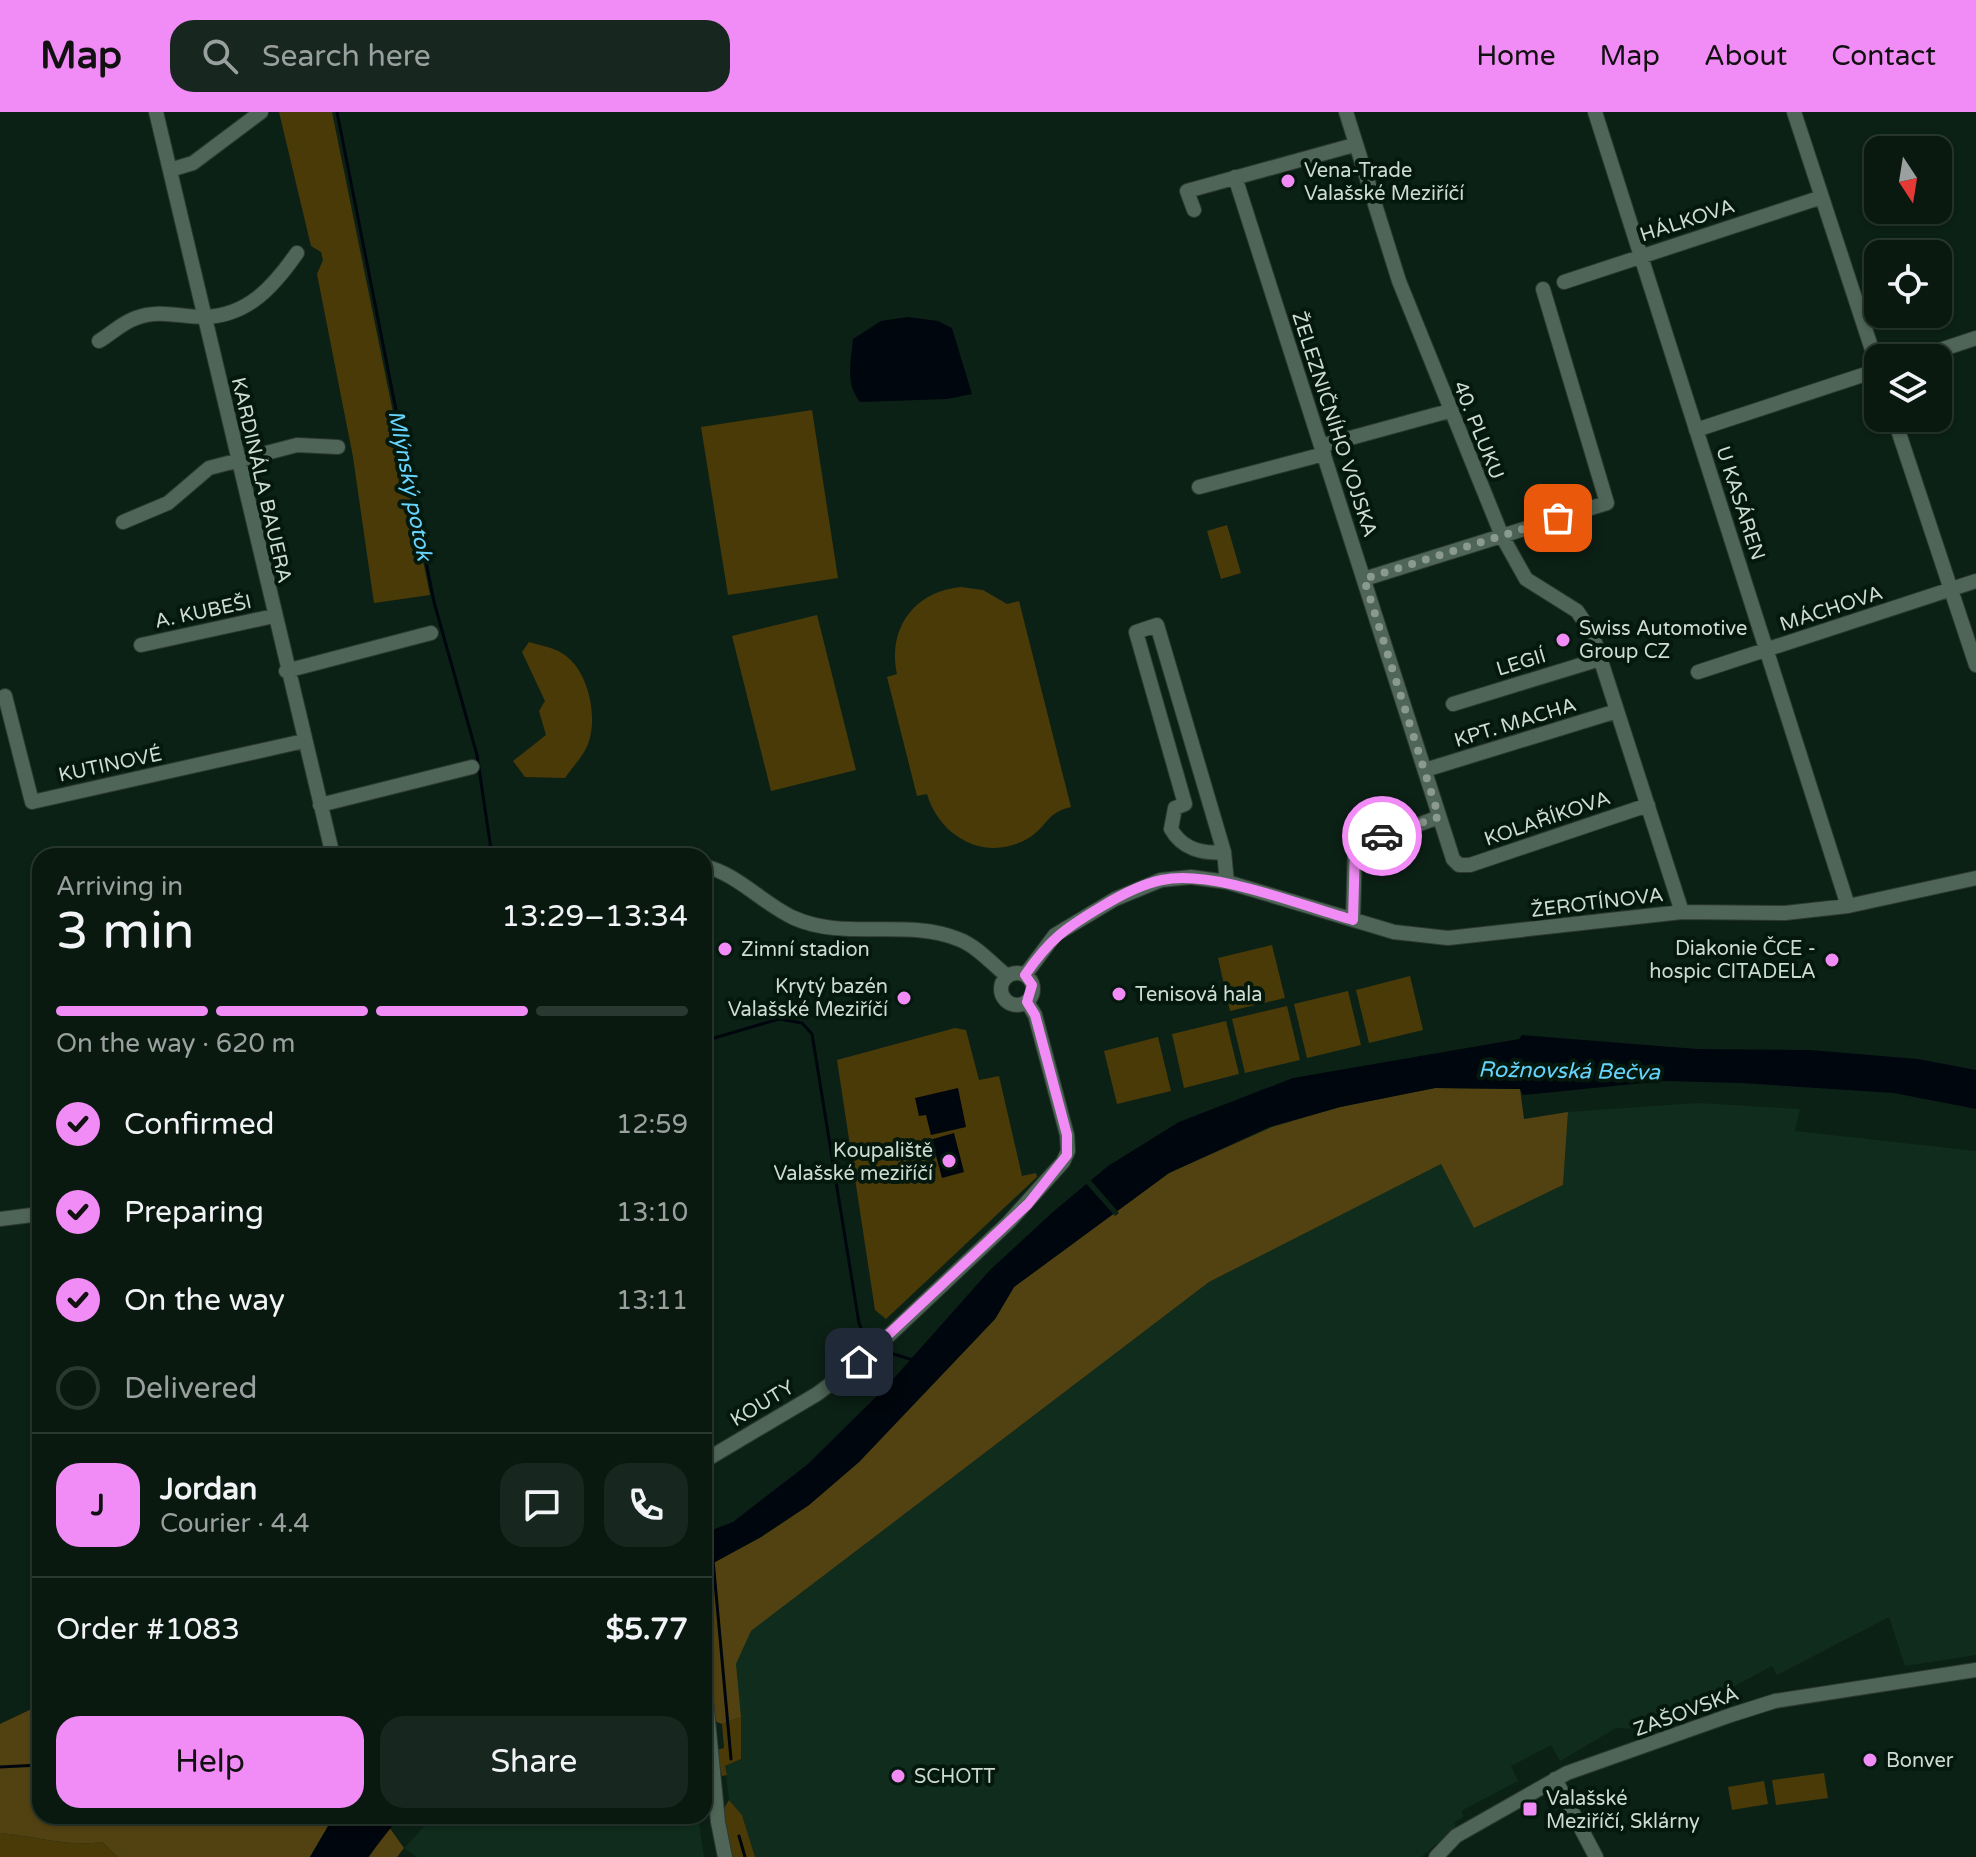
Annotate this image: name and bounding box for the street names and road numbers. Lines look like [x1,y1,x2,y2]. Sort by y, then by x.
street label: HÁLKOVA [1637,193,1738,248]
street label: ŽELEZNIČNÍHO VOJSKA [1286,308,1383,540]
street label: KARDINÁLA BAUERA [226,375,297,586]
street label: 40. PLUKU [1448,378,1509,483]
street label: U KASÁREN [1710,443,1771,563]
street label: MÁCHOVA [1776,580,1886,637]
street label: A. KUBEŠI [152,589,254,634]
street label: LEGIÍ [1493,643,1549,682]
street label: KPT. MACHA [1451,693,1579,753]
street label: KUTINOVÉ [56,741,164,788]
street label: KOLAŘÍKOVA [1481,785,1613,852]
street label: ŽEROTÍNOVA [1529,882,1665,923]
street label: KOUTY [726,1375,799,1432]
street label: ZAŠOVSKÁ [1630,1681,1742,1742]

